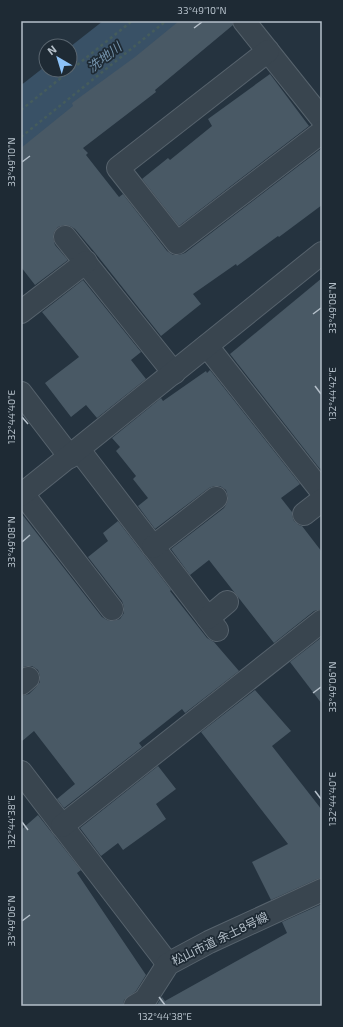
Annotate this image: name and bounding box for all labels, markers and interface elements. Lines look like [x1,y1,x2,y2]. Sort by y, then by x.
text: 33°49'10"N [177,4,227,16]
water label: 洗地川 [84,37,126,75]
north arrow [38,38,78,78]
text: N [44,42,59,57]
text: 33°49'10"N [5,137,17,187]
text: 33°49'08"N [326,282,338,334]
text: 132°44'42"E [326,367,338,421]
text: 132°44'40"E [5,389,17,444]
text: 33°49'08"N [5,516,17,568]
text: 33°49'06"N [326,661,338,713]
text: 132°44'40"E [326,771,338,826]
text: 132°44'38"E [5,795,17,849]
text: 33°49'06"N [5,895,17,947]
street label: 松山市道 余土8号線 [169,909,270,968]
text: 132°44'38"E [138,1010,192,1022]

